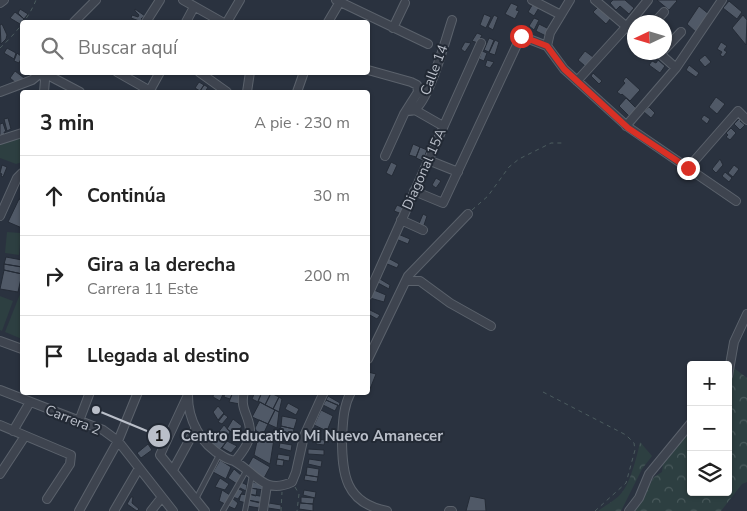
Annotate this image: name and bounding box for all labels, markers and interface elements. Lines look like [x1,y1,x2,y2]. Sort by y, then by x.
north arrow [627,15,672,60]
search box [20,20,370,75]
route start [510,25,533,48]
icon: search [38,34,66,62]
text: Buscar aquí [78,35,177,61]
street label: Calle 14 [416,42,452,98]
text: 3 min [40,109,94,137]
text: A pie · 230 m [254,112,350,134]
street label: Diagonal 15A [398,125,450,213]
route end [677,157,700,180]
icon: ahead [40,182,68,210]
text: Continúa [87,183,166,209]
text: 30 m [313,185,350,207]
text: Gira a la derecha [87,252,236,278]
icon: right [40,262,68,290]
text: 200 m [303,265,350,287]
text: Carrera 11 Este [87,278,198,300]
icon: arrive [40,342,68,370]
text: Llegada al destino [87,343,249,369]
map controls [687,361,732,496]
button: + [687,361,732,406]
street label: Carrera 2 [42,400,104,440]
button: − [687,406,732,451]
callout: Centro Educativo Mi Nuevo Amanecer [146,421,454,451]
text: 1 [154,426,164,446]
text: Centro Educativo Mi Nuevo Amanecer [181,426,443,446]
button: layers [687,451,732,496]

